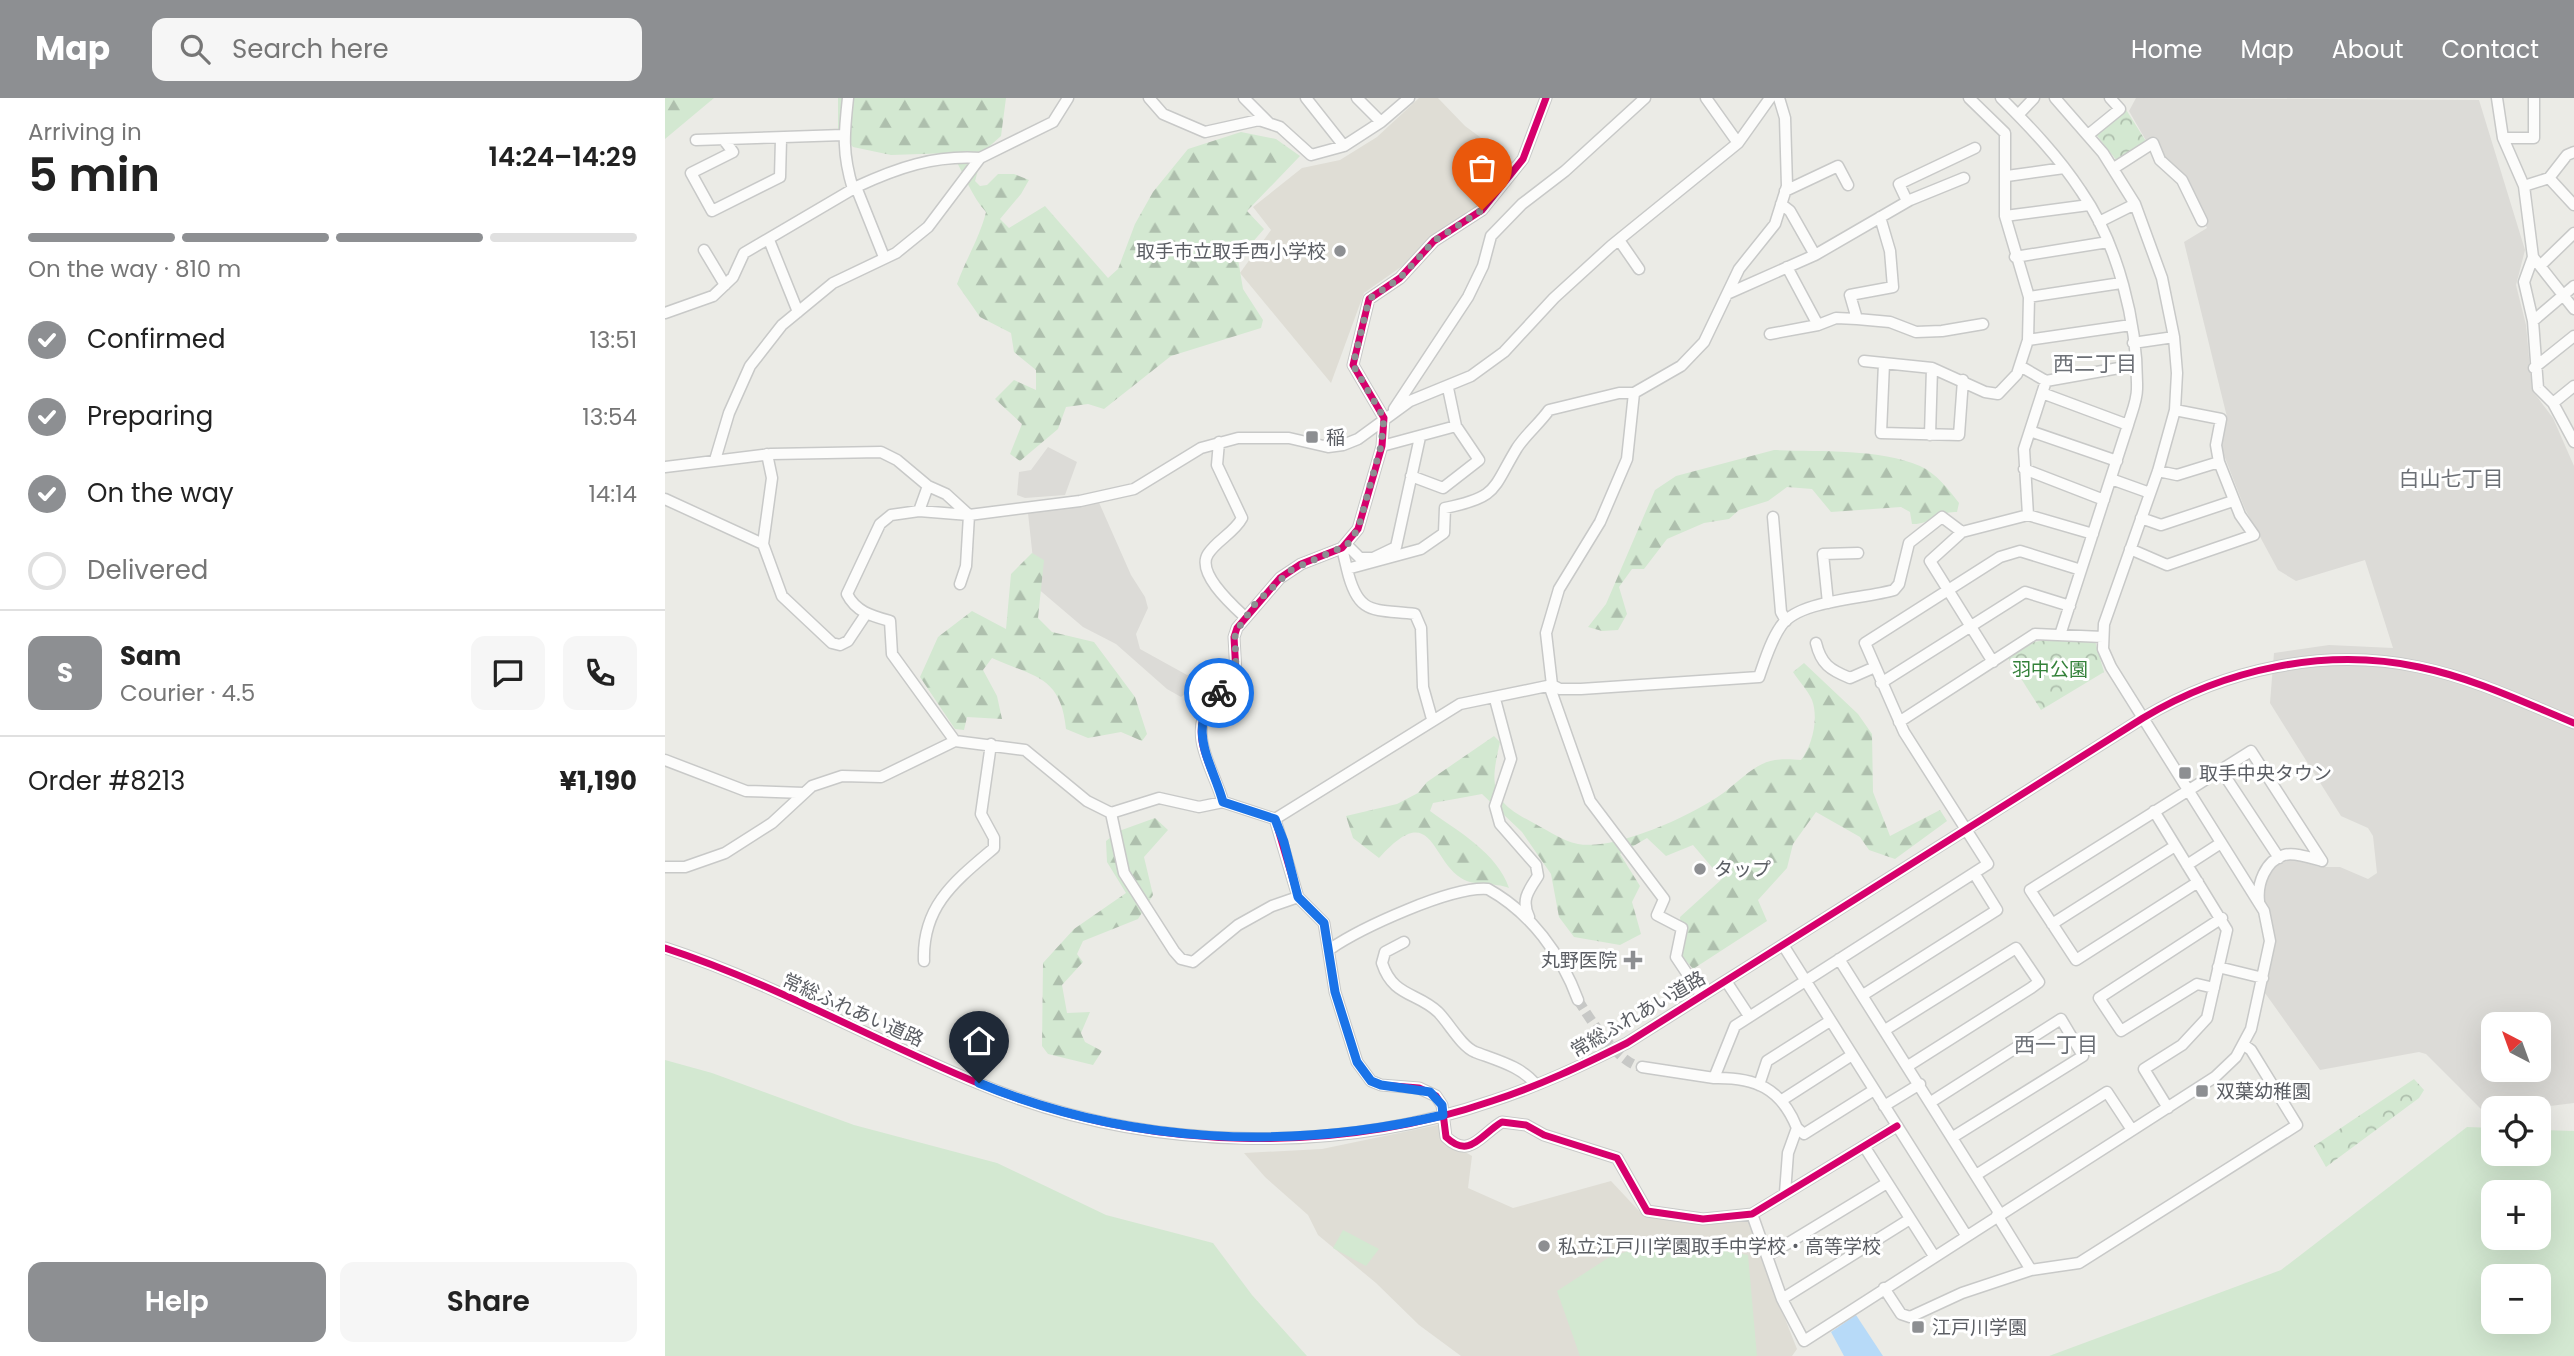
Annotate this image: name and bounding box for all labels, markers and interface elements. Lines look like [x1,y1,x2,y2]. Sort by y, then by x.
search box [152,18,642,81]
text: Map [35,25,110,72]
icon: search [176,30,214,68]
text: Search here [232,31,389,67]
text: Home [2131,33,2203,66]
text: Map [2241,33,2294,66]
text: About [2332,33,2403,66]
text: Contact [2441,33,2539,66]
text: Arriving in [28,116,142,148]
pin [1452,138,1512,210]
text: 14:24–14:29 [489,139,637,175]
text: 5 min [28,143,160,207]
icon: bag [1463,149,1501,187]
place label: 取手市立取手西小学校 [1136,238,1326,265]
marker: 取手市立取手西小学校 [1332,243,1348,259]
text: On the way · 810 m [28,253,241,285]
icon: check [28,321,66,359]
text: Confirmed [87,321,225,357]
text: 13:51 [589,324,637,356]
district label: 西二丁目 [2053,349,2137,378]
icon: check [28,398,66,436]
text: Preparing [87,398,213,434]
text: 13:54 [582,401,637,433]
place label: 稲 [1326,424,1345,451]
marker: 稲 [1304,429,1320,445]
district label: 白山七丁目 [2399,464,2504,493]
icon: check [28,475,66,513]
text: On the way [87,475,234,511]
text: 14:14 [588,478,637,510]
text: Delivered [87,552,208,588]
button: chat [471,636,545,710]
button: phone [563,636,637,710]
text: Sam [120,638,181,674]
text: S [57,655,73,691]
park label: 羽中公園 [2012,656,2088,683]
courier [1184,658,1254,728]
icon: bike [1200,674,1238,712]
text: Courier · 4.5 [120,677,255,709]
place label: 取手中央タウン [2199,760,2332,787]
text: Order #8213 [28,763,185,799]
text: ¥1,190 [560,763,637,799]
marker: 取手中央タウン [2177,765,2193,781]
place label: タップ [1714,856,1771,883]
marker: タップ [1692,861,1708,877]
place label: 丸野医院 [1541,947,1617,974]
marker: 丸野医院 [1623,950,1643,970]
street label: 常総ふれあい道路 [1565,964,1711,1064]
street label: 常総ふれあい道路 [778,967,928,1053]
pin [949,1011,1009,1083]
north arrow [2481,1012,2551,1082]
map controls [2481,1012,2551,1334]
icon: home [960,1022,998,1060]
district label: 西一丁目 [2014,1030,2098,1059]
place label: 双葉幼稚園 [2216,1078,2311,1105]
marker: 双葉幼稚園 [2194,1083,2210,1099]
button: locate [2481,1096,2551,1166]
button: + [2481,1180,2551,1250]
place label: 私立江戸川学園取手中学校・高等学校 [1558,1233,1881,1260]
marker: 私立江戸川学園取手中学校・高等学校 [1536,1238,1552,1254]
button: Help [28,1262,326,1342]
button: Share [340,1262,637,1342]
button: − [2481,1264,2551,1334]
place label: 江戸川学園 [1932,1314,2027,1341]
marker: 江戸川学園 [1910,1319,1926,1335]

